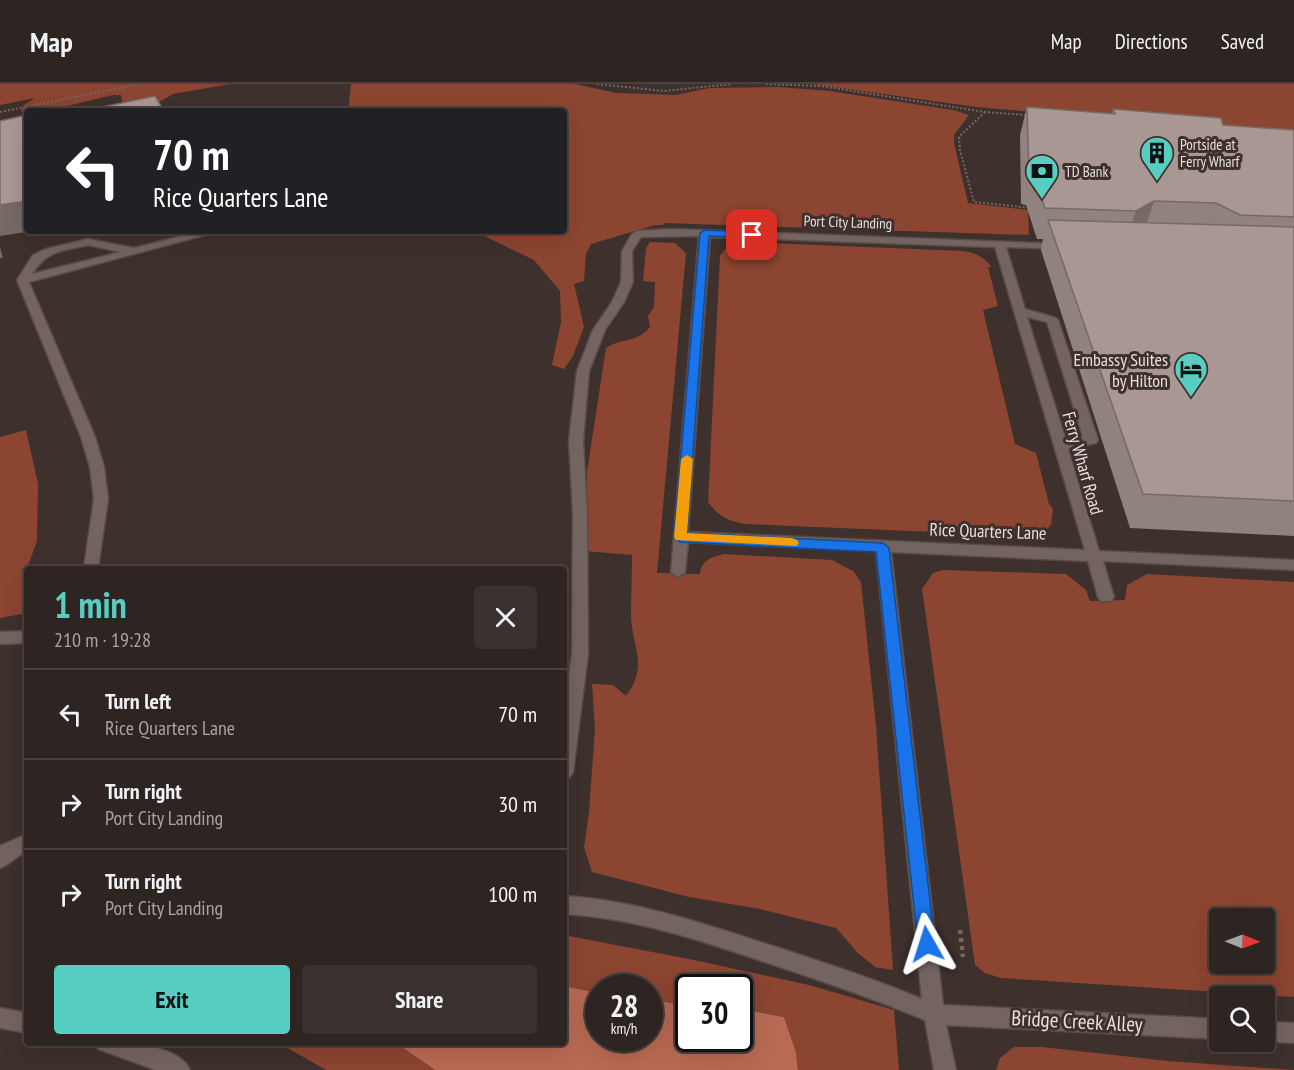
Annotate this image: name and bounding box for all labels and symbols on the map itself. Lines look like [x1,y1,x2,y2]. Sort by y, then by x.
building icon: Portside at Ferry Wharf [1139,135,1175,182]
place label: Portside at Ferry Wharf [1180,135,1241,171]
bank icon: TD Bank [1024,153,1060,200]
place label: TD Bank [1065,162,1108,181]
pin [726,209,777,260]
street label: Port City Landing [803,211,893,233]
place label: Embassy Suites by Hilton [1074,348,1168,392]
hotel icon: Embassy Suites by Hilton [1173,351,1209,398]
street label: Ferry Wharf Road [1057,409,1109,517]
street label: Rice Quarters Lane [929,517,1047,545]
north arrow [1209,908,1275,974]
position arrow [895,912,959,976]
speed limit sign: 30 [675,974,753,1052]
street label: Bridge Creek Alley [1011,1004,1143,1038]

